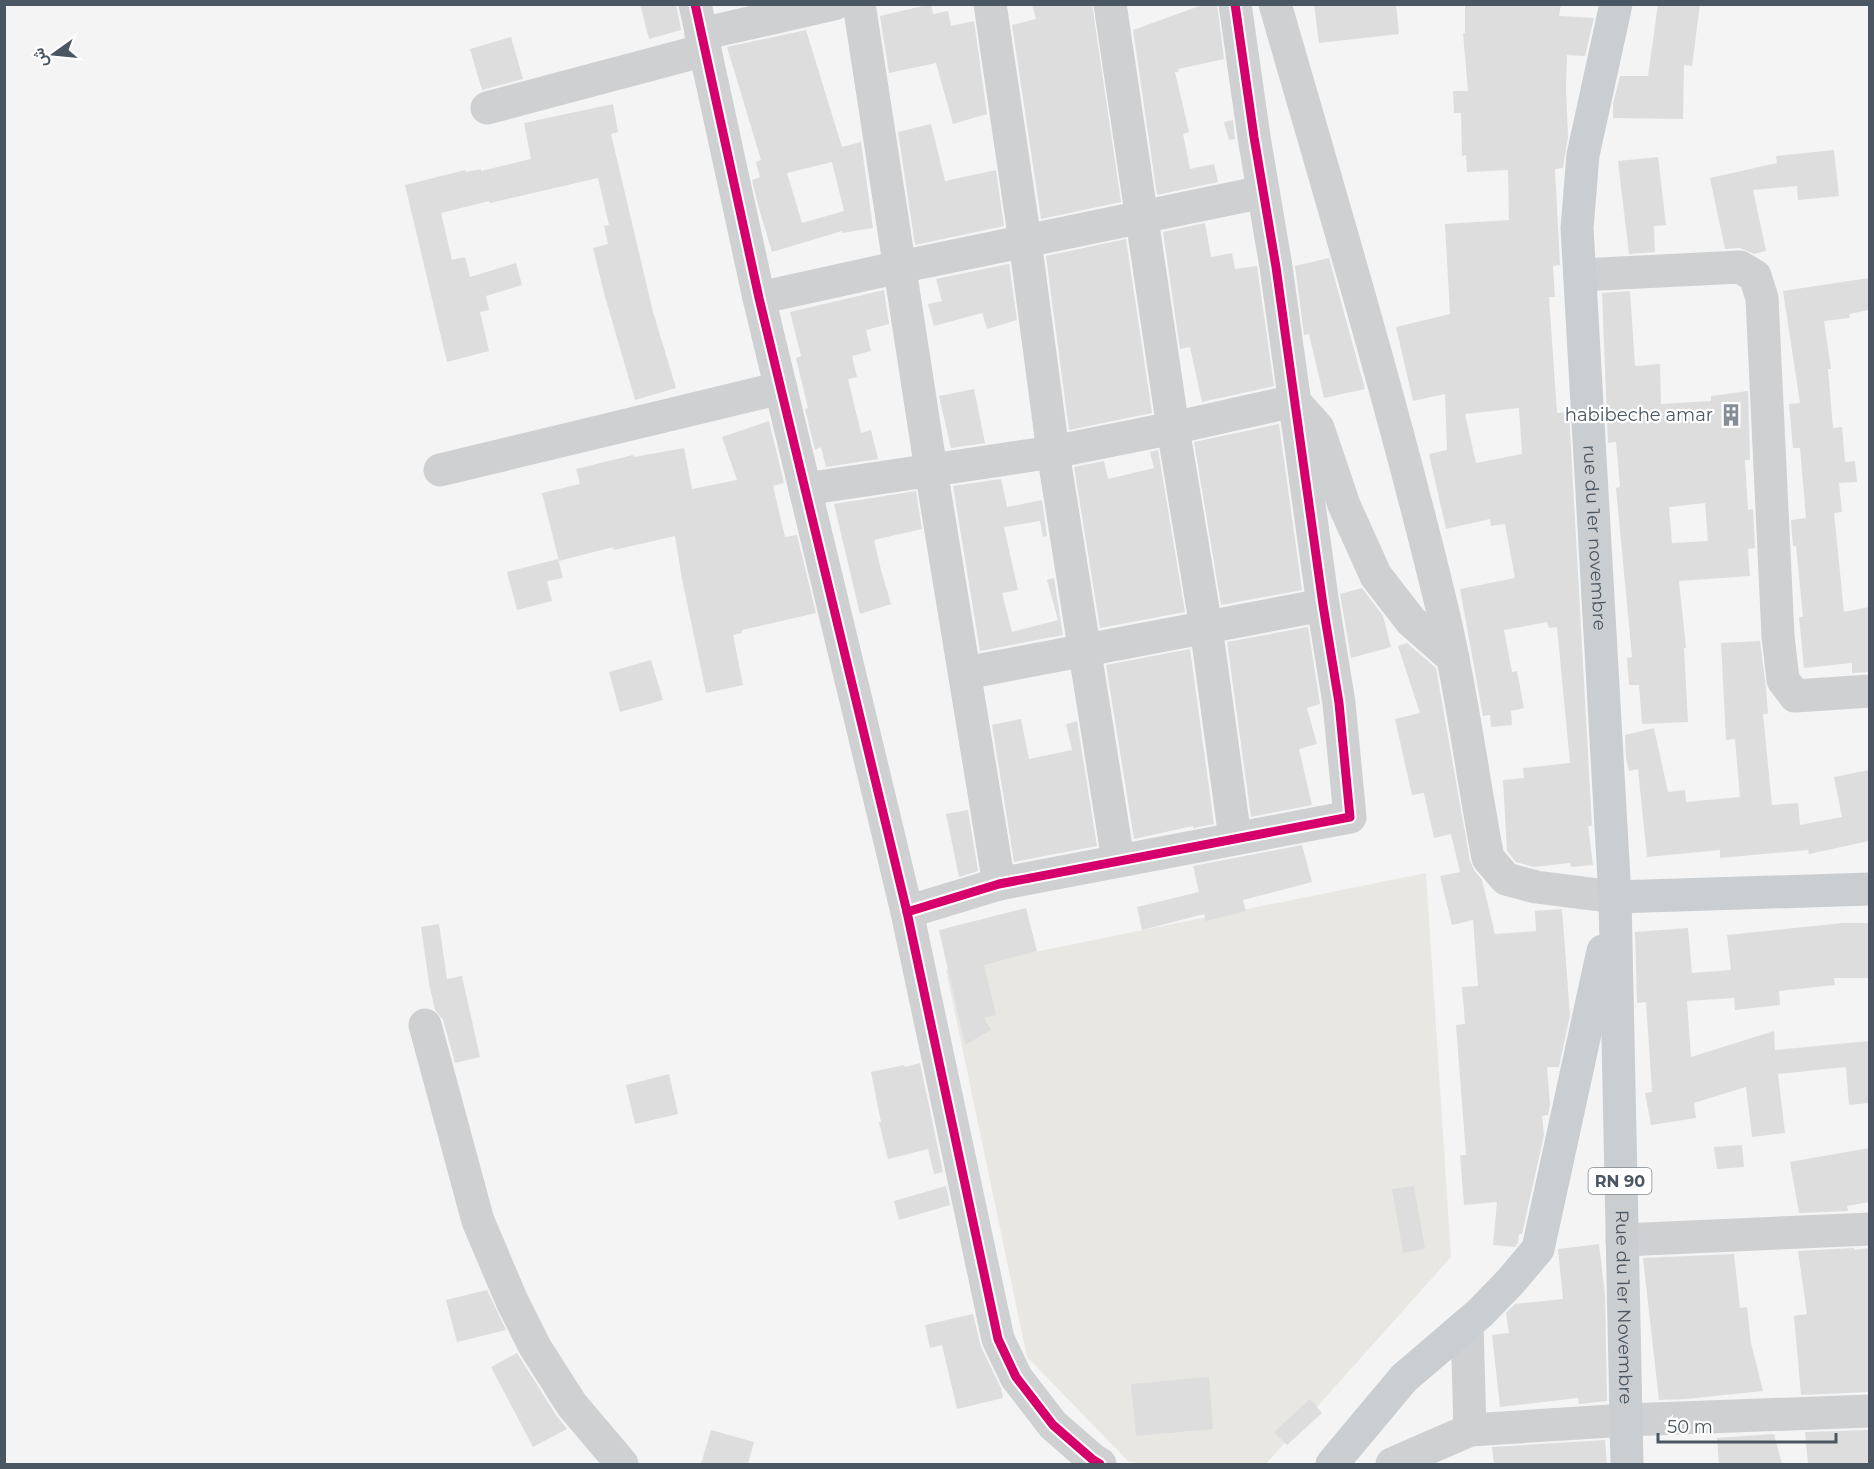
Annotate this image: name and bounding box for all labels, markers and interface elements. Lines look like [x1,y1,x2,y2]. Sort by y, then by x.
north arrow [24,24,84,84]
text: ش [28,46,52,70]
building icon: habibeche amar [1718,402,1744,428]
place label: habibeche amar [1565,404,1713,426]
street label: rue du 1er novembre [1578,444,1611,631]
road number: RN 90 [1588,1168,1652,1194]
street label: Rue du 1er Novembre [1611,1210,1637,1405]
scale bar [1658,1406,1836,1444]
text: 50 m [1667,1416,1713,1438]

